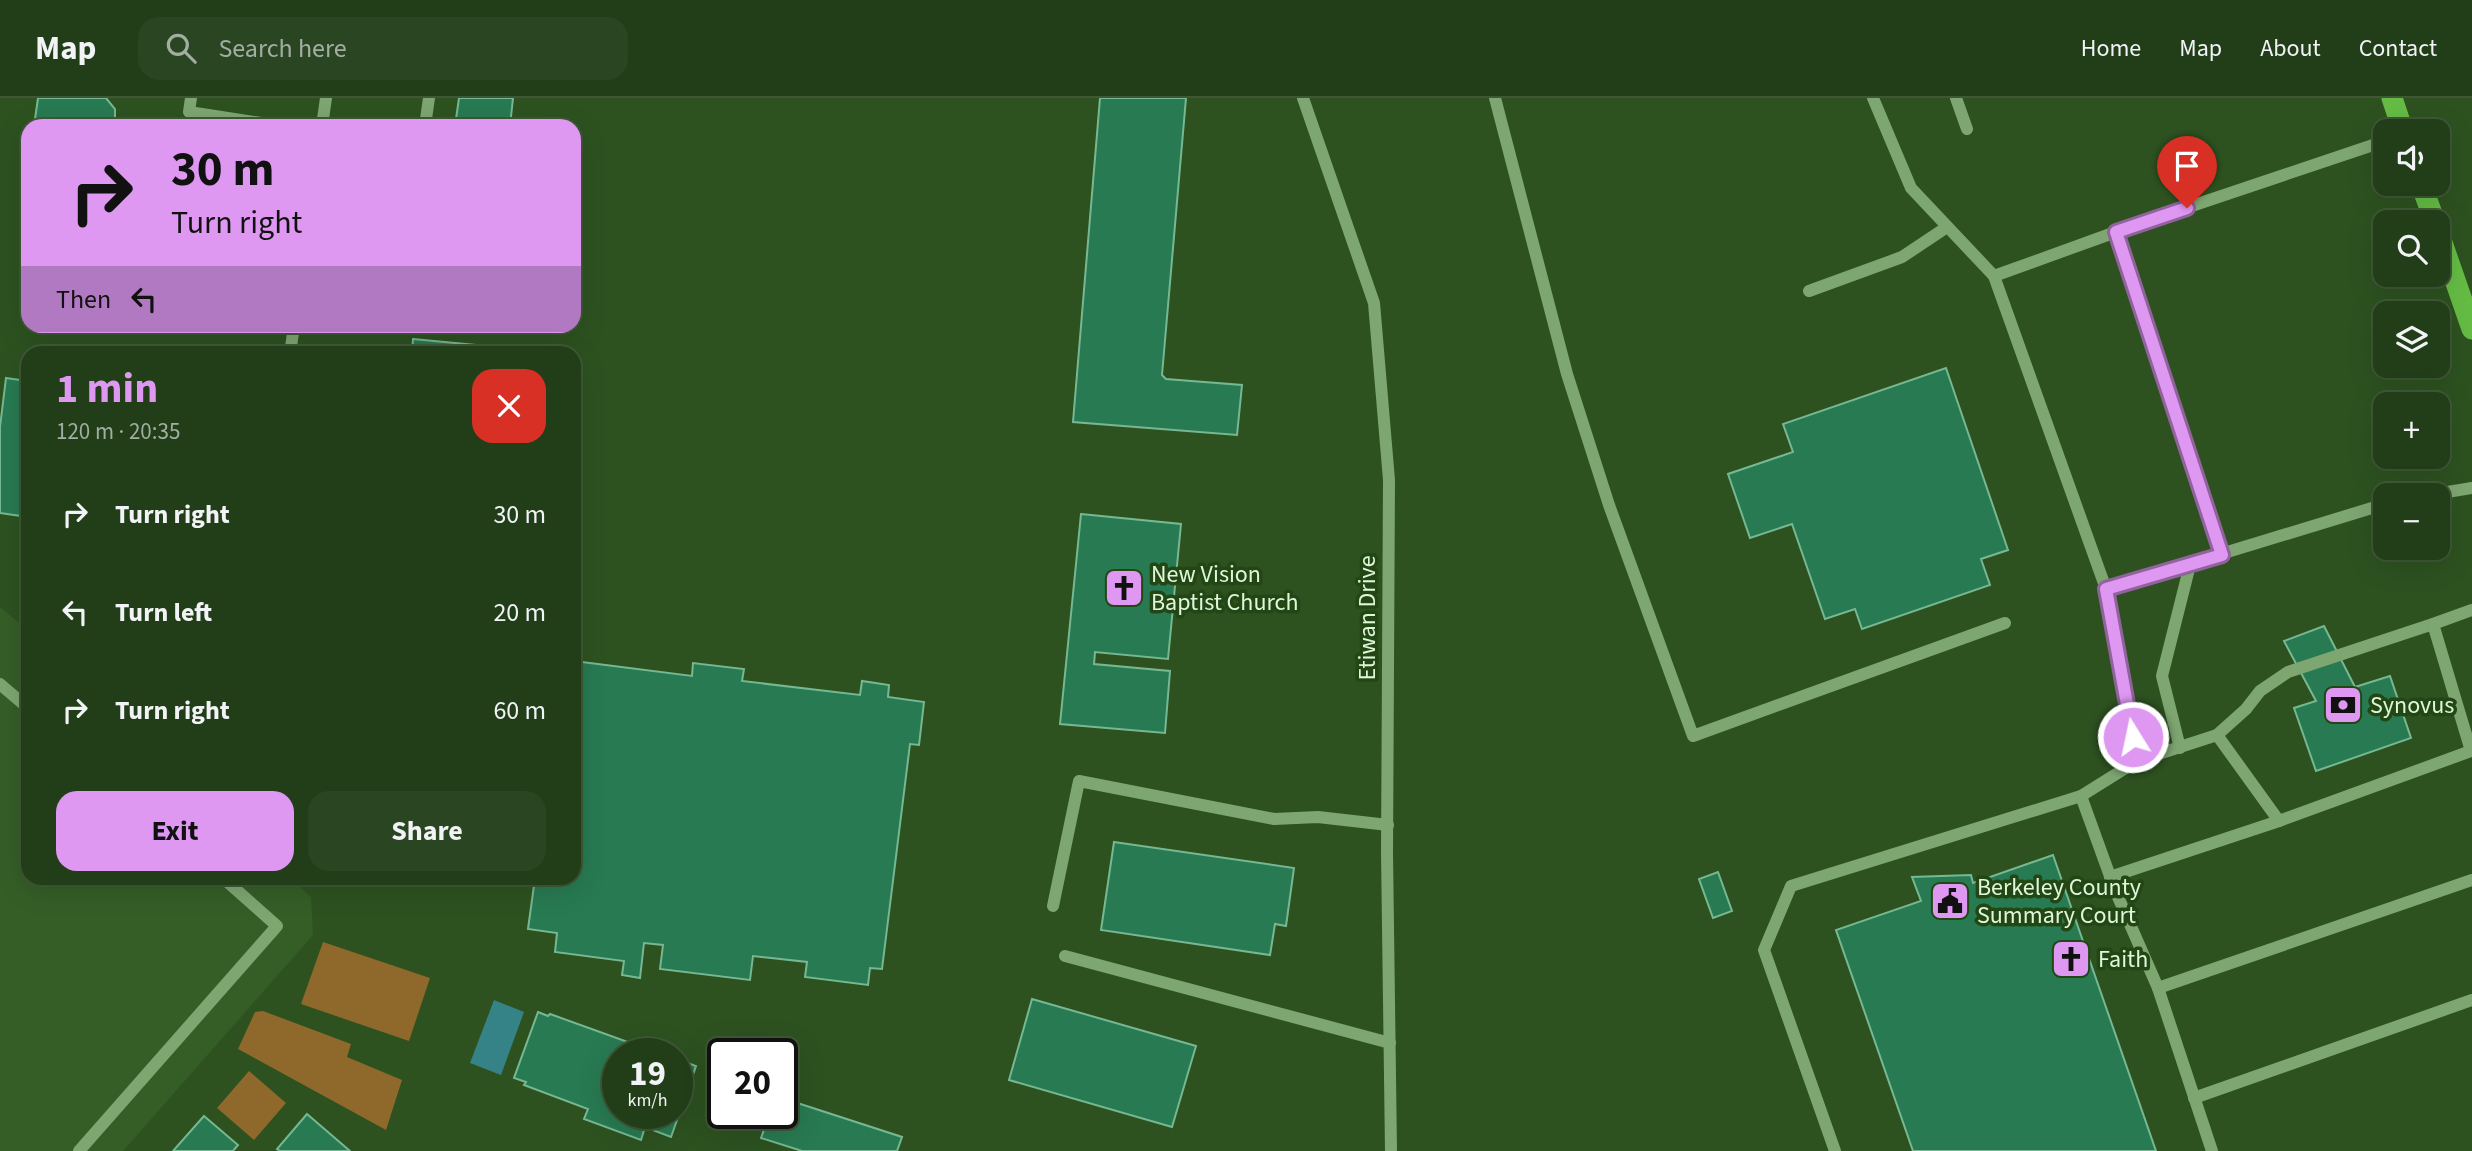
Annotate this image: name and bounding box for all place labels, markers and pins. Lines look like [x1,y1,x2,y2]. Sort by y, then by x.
pin [2157,136,2217,208]
place label: New Vision Baptist Church [1151,557,1299,620]
church icon: New Vision Baptist Church [1103,567,1145,609]
bank icon: Synovus [2322,684,2364,726]
place label: Synovus [2370,688,2454,723]
place label: Berkeley County Summary Court [1977,870,2141,933]
public building icon: Berkeley County Summary Court [1929,880,1971,922]
church icon: Faith [2050,938,2092,980]
place label: Faith [2098,942,2148,977]

